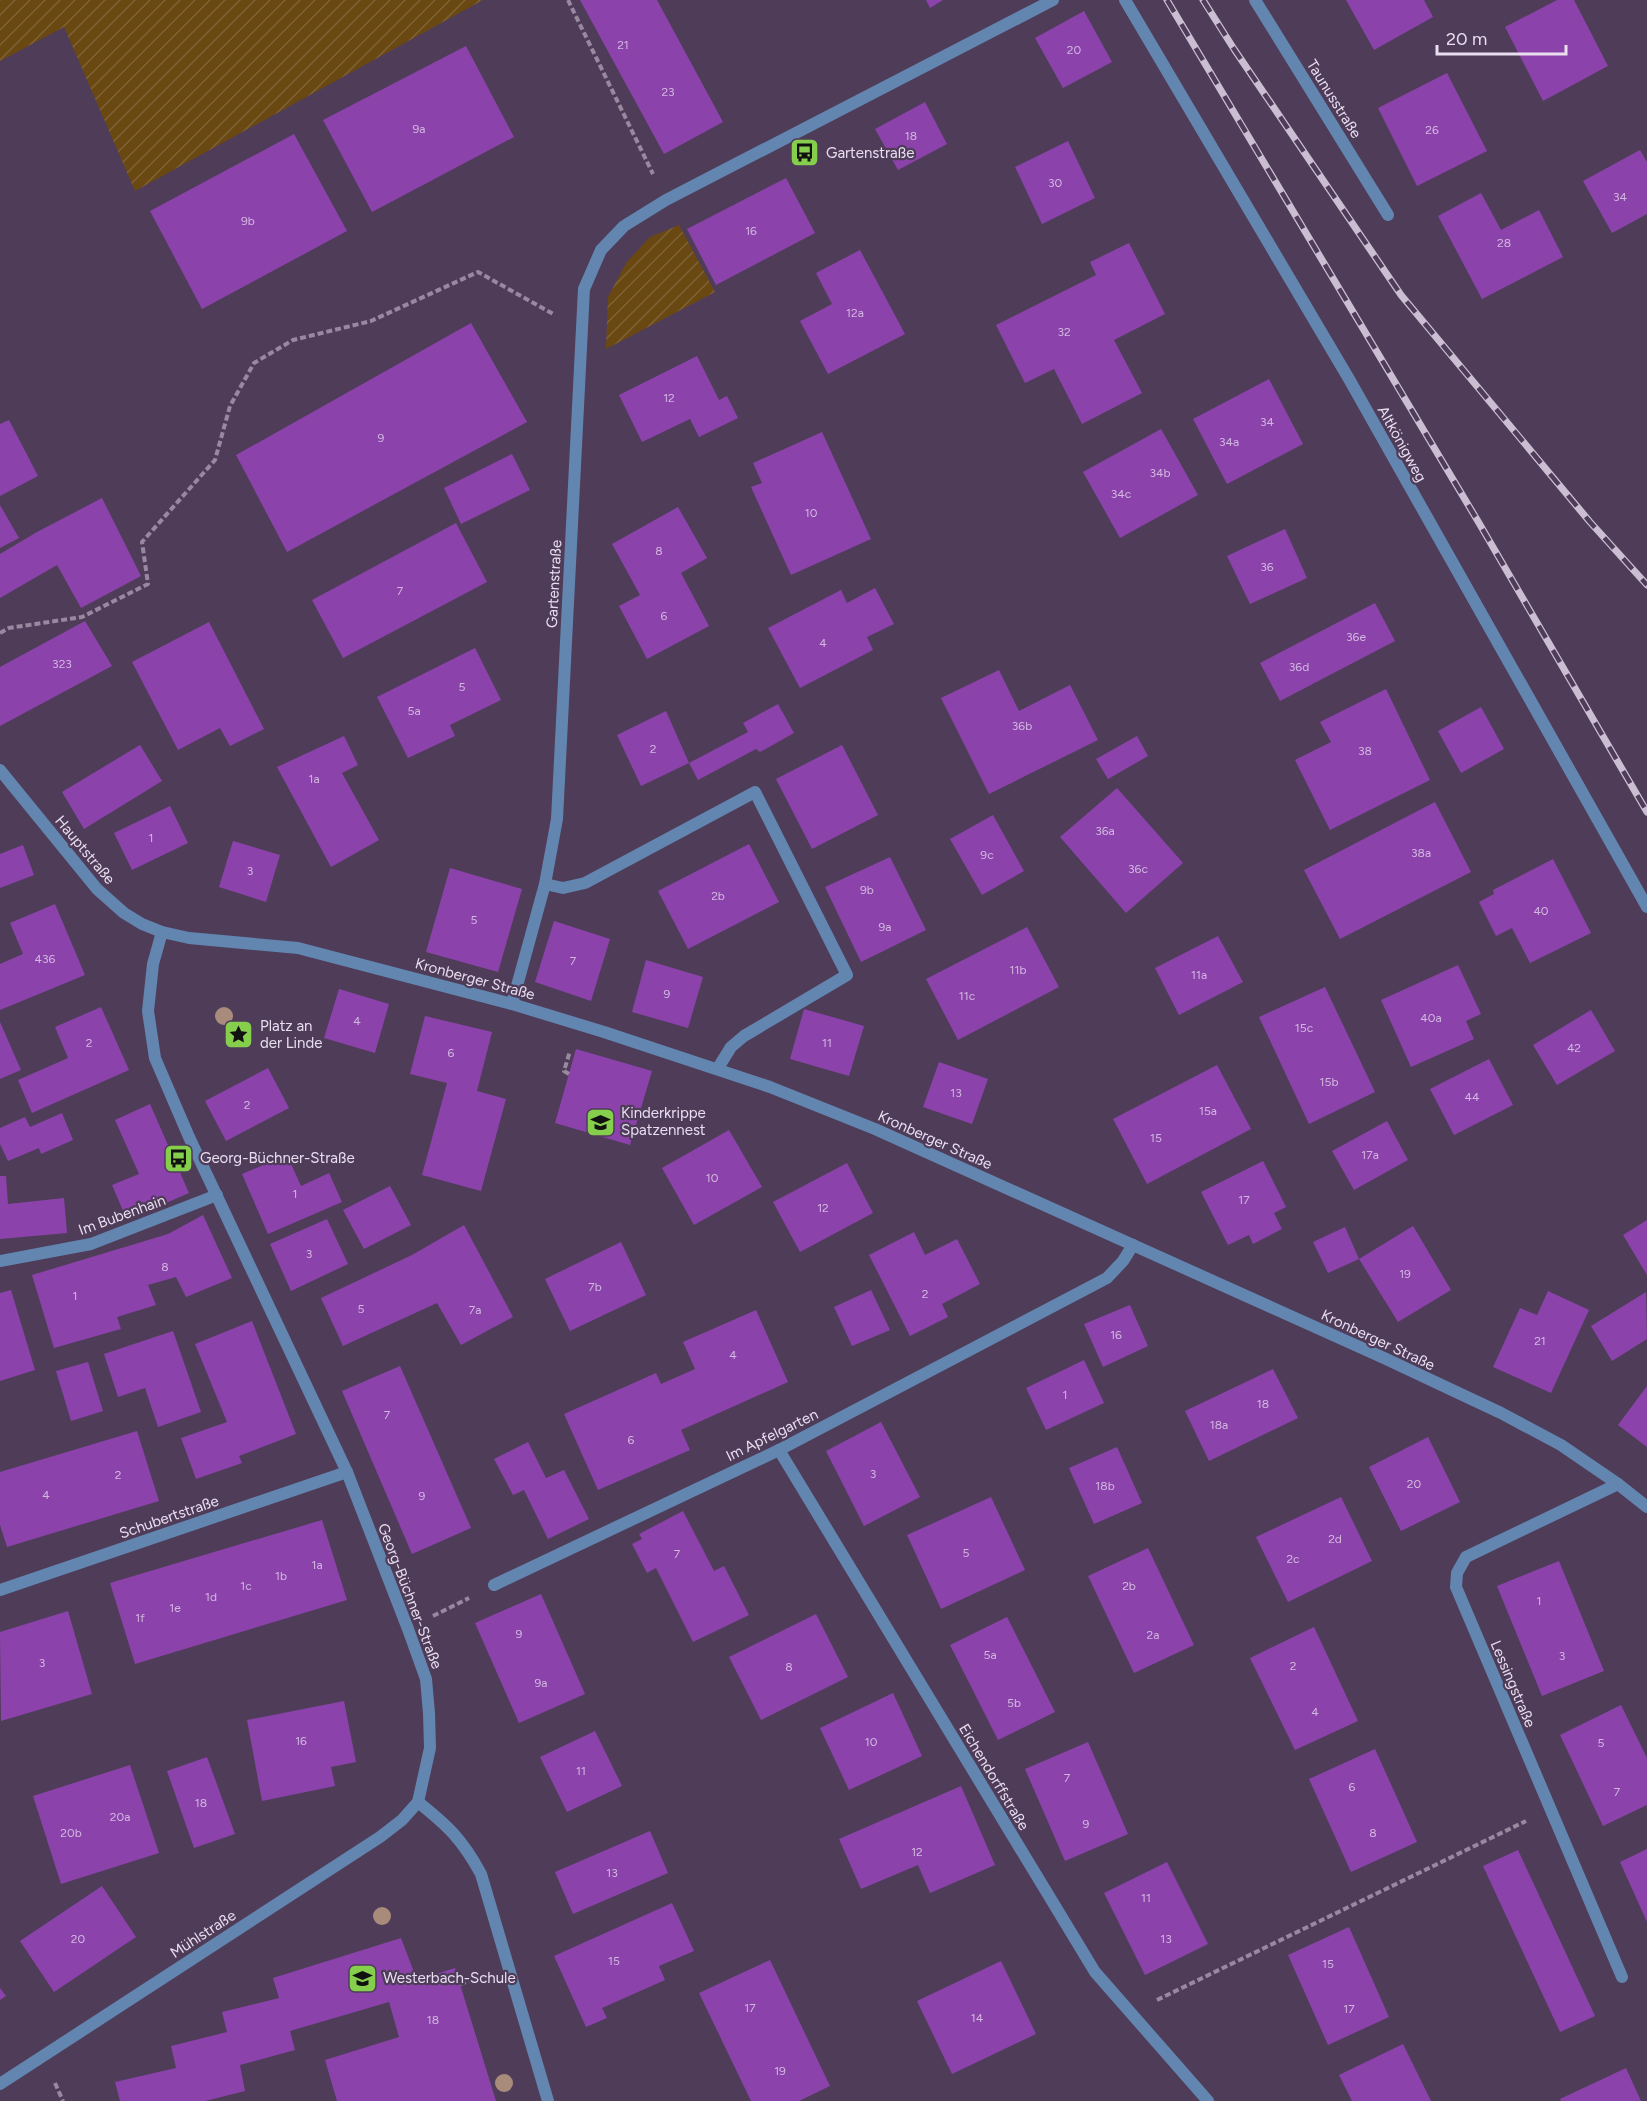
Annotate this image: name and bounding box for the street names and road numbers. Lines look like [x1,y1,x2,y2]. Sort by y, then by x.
street label: Taunusstraße [1303,56,1365,142]
street label: Altkönigweg [1374,403,1430,485]
street label: Gartenstraße [543,539,565,629]
street label: Hauptstraße [51,812,119,888]
street label: Kronberger Straße [413,954,537,1004]
street label: Kronberger Straße [875,1107,995,1173]
street label: Im Bubenhain [76,1191,168,1239]
street label: Kronberger Straße [1318,1306,1438,1374]
street label: Im Apfelgarten [723,1405,821,1465]
street label: Schubertstraße [117,1492,221,1542]
street label: Georg-Büchner-Straße [374,1521,446,1671]
street label: Lessingstraße [1487,1638,1539,1730]
street label: Eichendorffstraße [955,1720,1033,1834]
street label: Mühlstraße [167,1906,239,1962]

